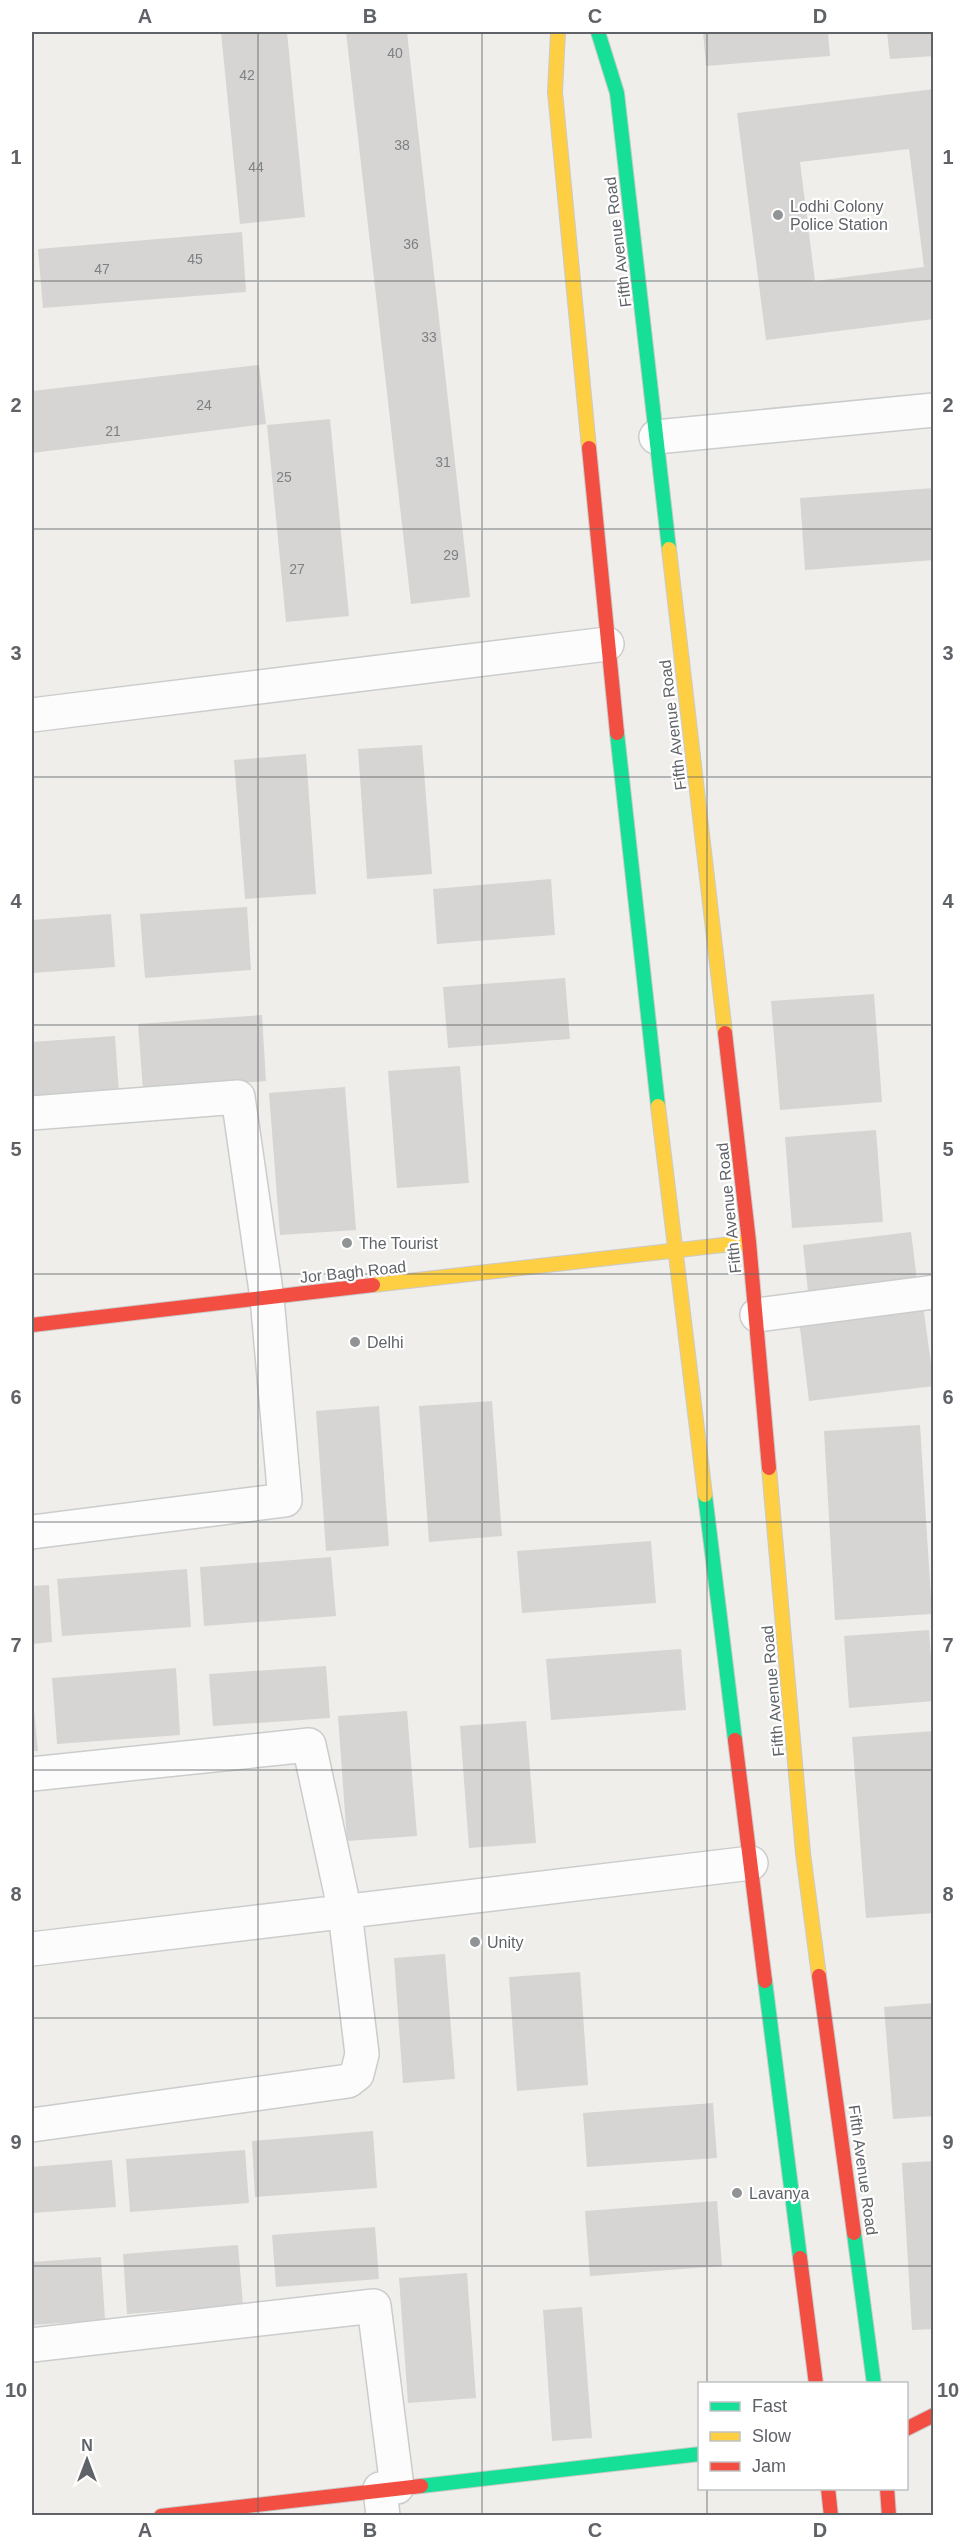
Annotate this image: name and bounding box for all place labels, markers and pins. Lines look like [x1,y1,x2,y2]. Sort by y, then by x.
place label: Lodhi Colony Police Station [790,198,888,233]
marker: Lodhi Colony Police Station [771,208,785,222]
place label: The Tourist [359,1235,438,1252]
marker: The Tourist [340,1236,354,1250]
place label: Delhi [367,1334,403,1351]
marker: Delhi [348,1335,362,1349]
place label: Unity [487,1934,523,1951]
marker: Unity [468,1935,482,1949]
place label: Lavanya [749,2185,810,2202]
marker: Lavanya [730,2186,744,2200]

